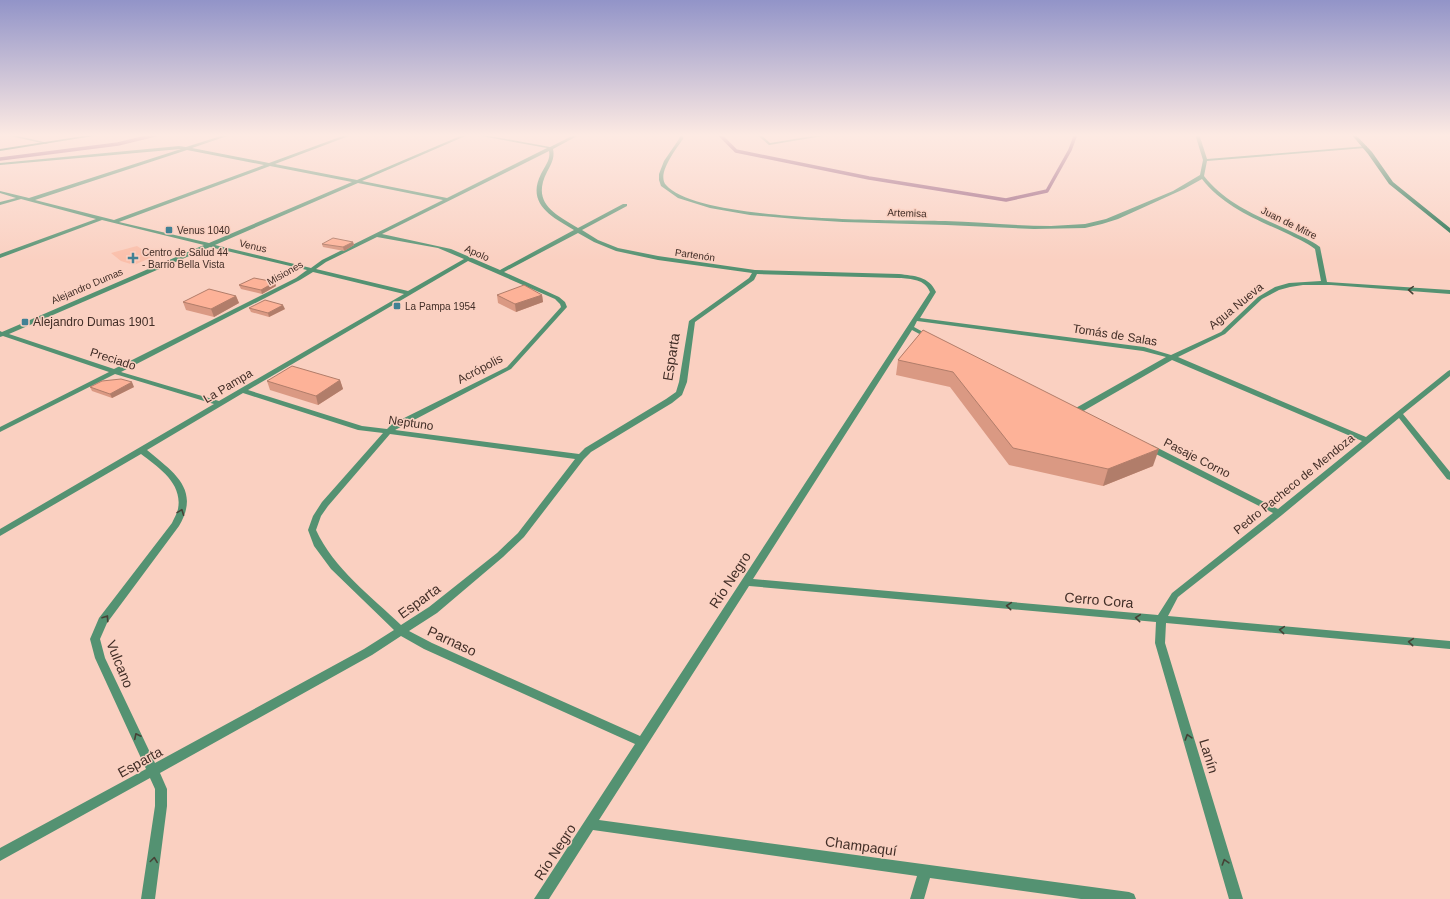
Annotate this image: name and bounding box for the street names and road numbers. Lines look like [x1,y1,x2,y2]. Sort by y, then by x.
street label: Juan de Mitre [1259,205,1319,241]
street label: Artemisa [887,207,927,219]
street label: Venus [238,238,268,254]
street label: Apolo [463,243,491,263]
street label: Partenón [674,247,716,263]
street label: Misiones [265,259,305,287]
street label: Alejandro Dumas [50,266,124,306]
street label: Agua Nueva [1206,280,1266,332]
street label: Tomás de Salas [1072,321,1158,349]
street label: Esparta [659,332,683,382]
street label: Preciado [88,345,138,373]
street label: Acrópolis [455,351,505,387]
street label: La Pampa [201,366,255,406]
street label: Neptuno [388,413,435,433]
street label: Pedro Pacheco de Mendoza [1231,431,1358,537]
street label: Pasaje Corno [1161,435,1233,481]
street label: Río Negro [706,549,754,611]
street label: Esparta [395,580,443,622]
street label: Cerro Cora [1064,589,1134,611]
street label: Parnaso [425,623,479,659]
street label: Vulcano [103,638,137,690]
street label: Lanín [1196,737,1222,775]
street label: Esparta [115,743,165,781]
street label: Río Negro [531,821,579,883]
street label: Champaquí [824,833,898,859]

